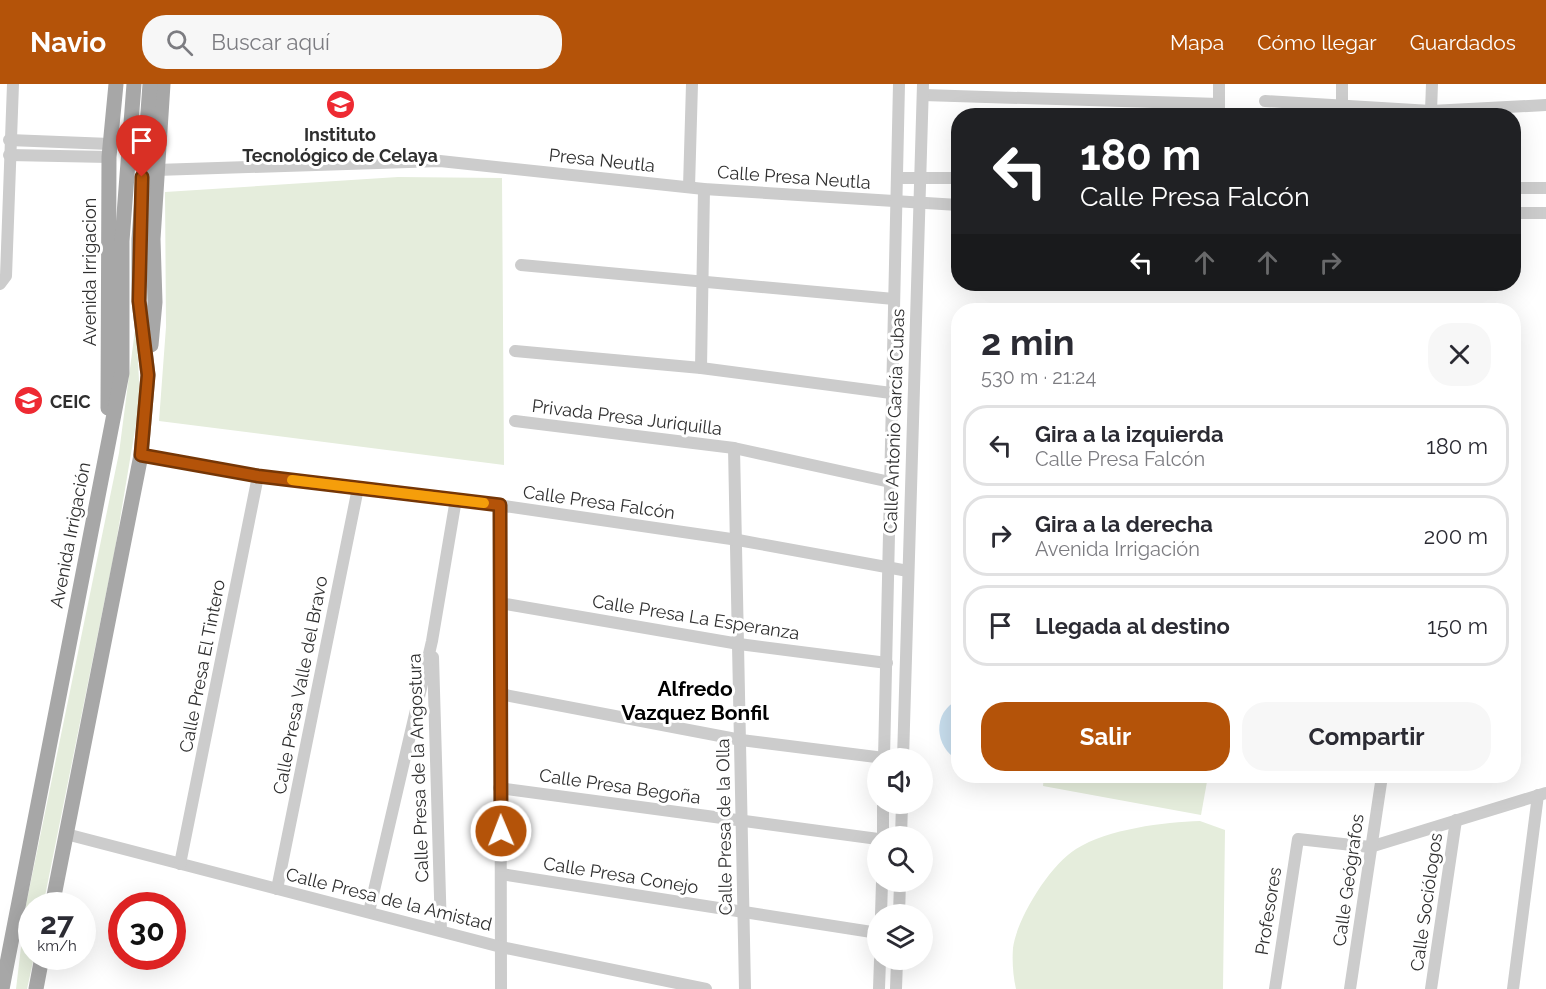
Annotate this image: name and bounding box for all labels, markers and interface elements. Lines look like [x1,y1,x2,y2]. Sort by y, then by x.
search box [142,15,562,69]
text: Navio [30,26,106,59]
icon: search [163,26,196,59]
text: Buscar aquí [211,29,330,55]
text: Mapa [1170,30,1224,55]
text: Cómo llegar [1257,30,1377,55]
text: Guardados [1410,30,1516,55]
school or university icon: Instituto Tecnológico de Celaya [324,89,356,121]
pin [116,115,167,177]
icon: arrive [125,124,158,157]
place label: Instituto Tecnológico de Celaya [242,124,438,166]
text: 180 m [1080,131,1201,180]
icon: left [981,132,1059,210]
street label: Presa Neutla [548,144,656,176]
street label: Calle Presa Neutla [717,161,871,193]
text: Calle Presa Falcón [1080,181,1310,212]
street label: Avenida Irrigacion [79,198,100,346]
icon: left [1125,246,1158,279]
icon: ahead [1188,246,1221,279]
icon: ahead [1251,246,1284,279]
icon: right [1314,246,1347,279]
street label: Calle Antonio García Cubas [880,308,908,534]
text: 2 min [981,321,1074,363]
button: close [1428,323,1491,386]
text: 530 m · 21:24 [981,365,1096,389]
school or university icon: CEIC [13,385,45,417]
place label: CEIC [50,391,91,412]
street label: Privada Presa Juriquilla [531,395,723,439]
text: Gira a la izquierda [1035,421,1224,447]
icon: left [984,429,1017,462]
text: 180 m [1426,433,1488,459]
text: Calle Presa Falcón [1035,447,1205,471]
street label: Avenida Irrigación [46,460,94,610]
street label: Calle Presa Falcón [522,481,676,523]
text: Gira a la derecha [1035,511,1213,537]
icon: right [984,519,1017,552]
text: 200 m [1424,523,1488,549]
text: Avenida Irrigación [1035,537,1200,561]
street label: Calle Presa Valle del Bravo [269,574,332,796]
street label: Calle Presa El Tintero [175,577,229,754]
street label: Calle Presa La Esperanza [591,590,801,644]
icon: arrive [984,609,1017,642]
text: Llegada al destino [1035,613,1230,639]
text: 150 m [1427,613,1488,639]
street label: Calle Presa de la Angostura [404,653,432,883]
district label: Alfredo Vazquez Bonfil [621,676,769,725]
button: Salir [981,702,1230,771]
button: Compartir [1242,702,1491,771]
street label: Calle Presa de la Olla [712,738,736,916]
map controls [867,748,933,970]
button: sound [867,748,933,814]
street label: Calle Presa Begoña [538,764,702,808]
position arrow [469,799,533,863]
street label: Calle Geógrafos [1328,812,1368,948]
button: search [867,826,933,892]
street label: Calle Sociólogos [1406,831,1446,972]
street label: Calle Presa Conejo [542,852,700,898]
street label: Calle Presa de la Amistad [284,863,494,935]
street label: Profesores [1251,865,1285,956]
speed limit sign: 30 [108,892,186,970]
button: layers [867,904,933,970]
text: 27 [40,906,74,941]
text: km/h [37,937,77,955]

